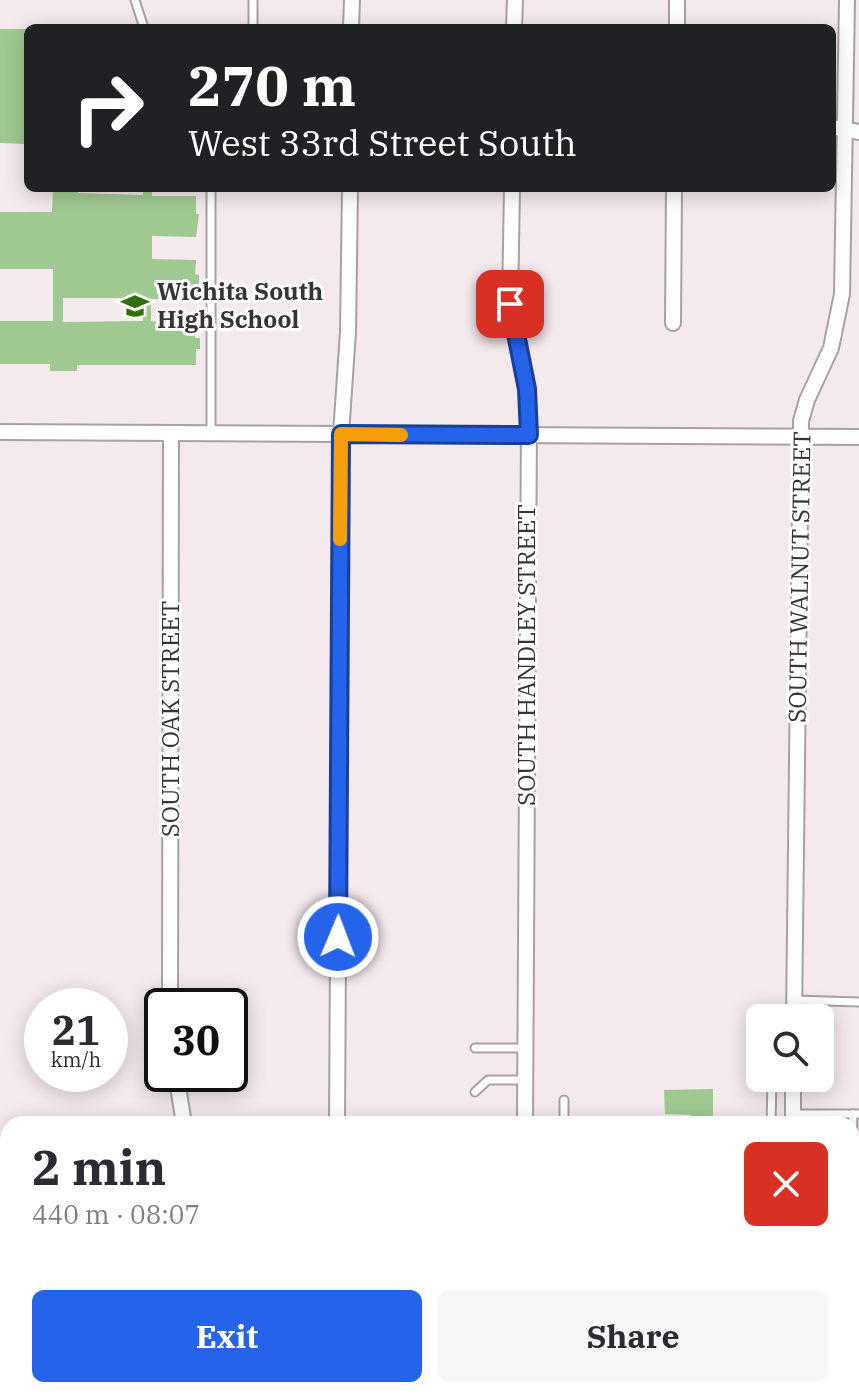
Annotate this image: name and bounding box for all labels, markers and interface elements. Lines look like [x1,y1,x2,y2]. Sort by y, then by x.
text: 270 m [188,49,356,121]
icon: right [56,56,160,160]
text: West 33rd Street South [188,119,577,166]
pin [476,270,544,338]
place label: Wichita South High School [157,275,323,335]
icon: arrive [488,282,532,326]
school or university icon: Wichita South High School [120,291,150,321]
street label: SOUTH WALNUT STREET [780,431,818,723]
street label: SOUTH HANDLEY STREET [510,504,542,806]
street label: SOUTH OAK STREET [154,601,186,837]
position arrow [296,895,380,979]
speed limit sign: 30 [144,988,248,1092]
text: 21 [52,1004,100,1056]
map controls [746,1004,834,1092]
button: search [746,1004,834,1092]
text: km/h [51,1046,101,1073]
text: 2 min [32,1136,166,1198]
button: close [744,1142,828,1226]
text: 440 m · 08:07 [32,1197,200,1231]
button: Exit [32,1290,422,1382]
button: Share [438,1290,828,1382]

